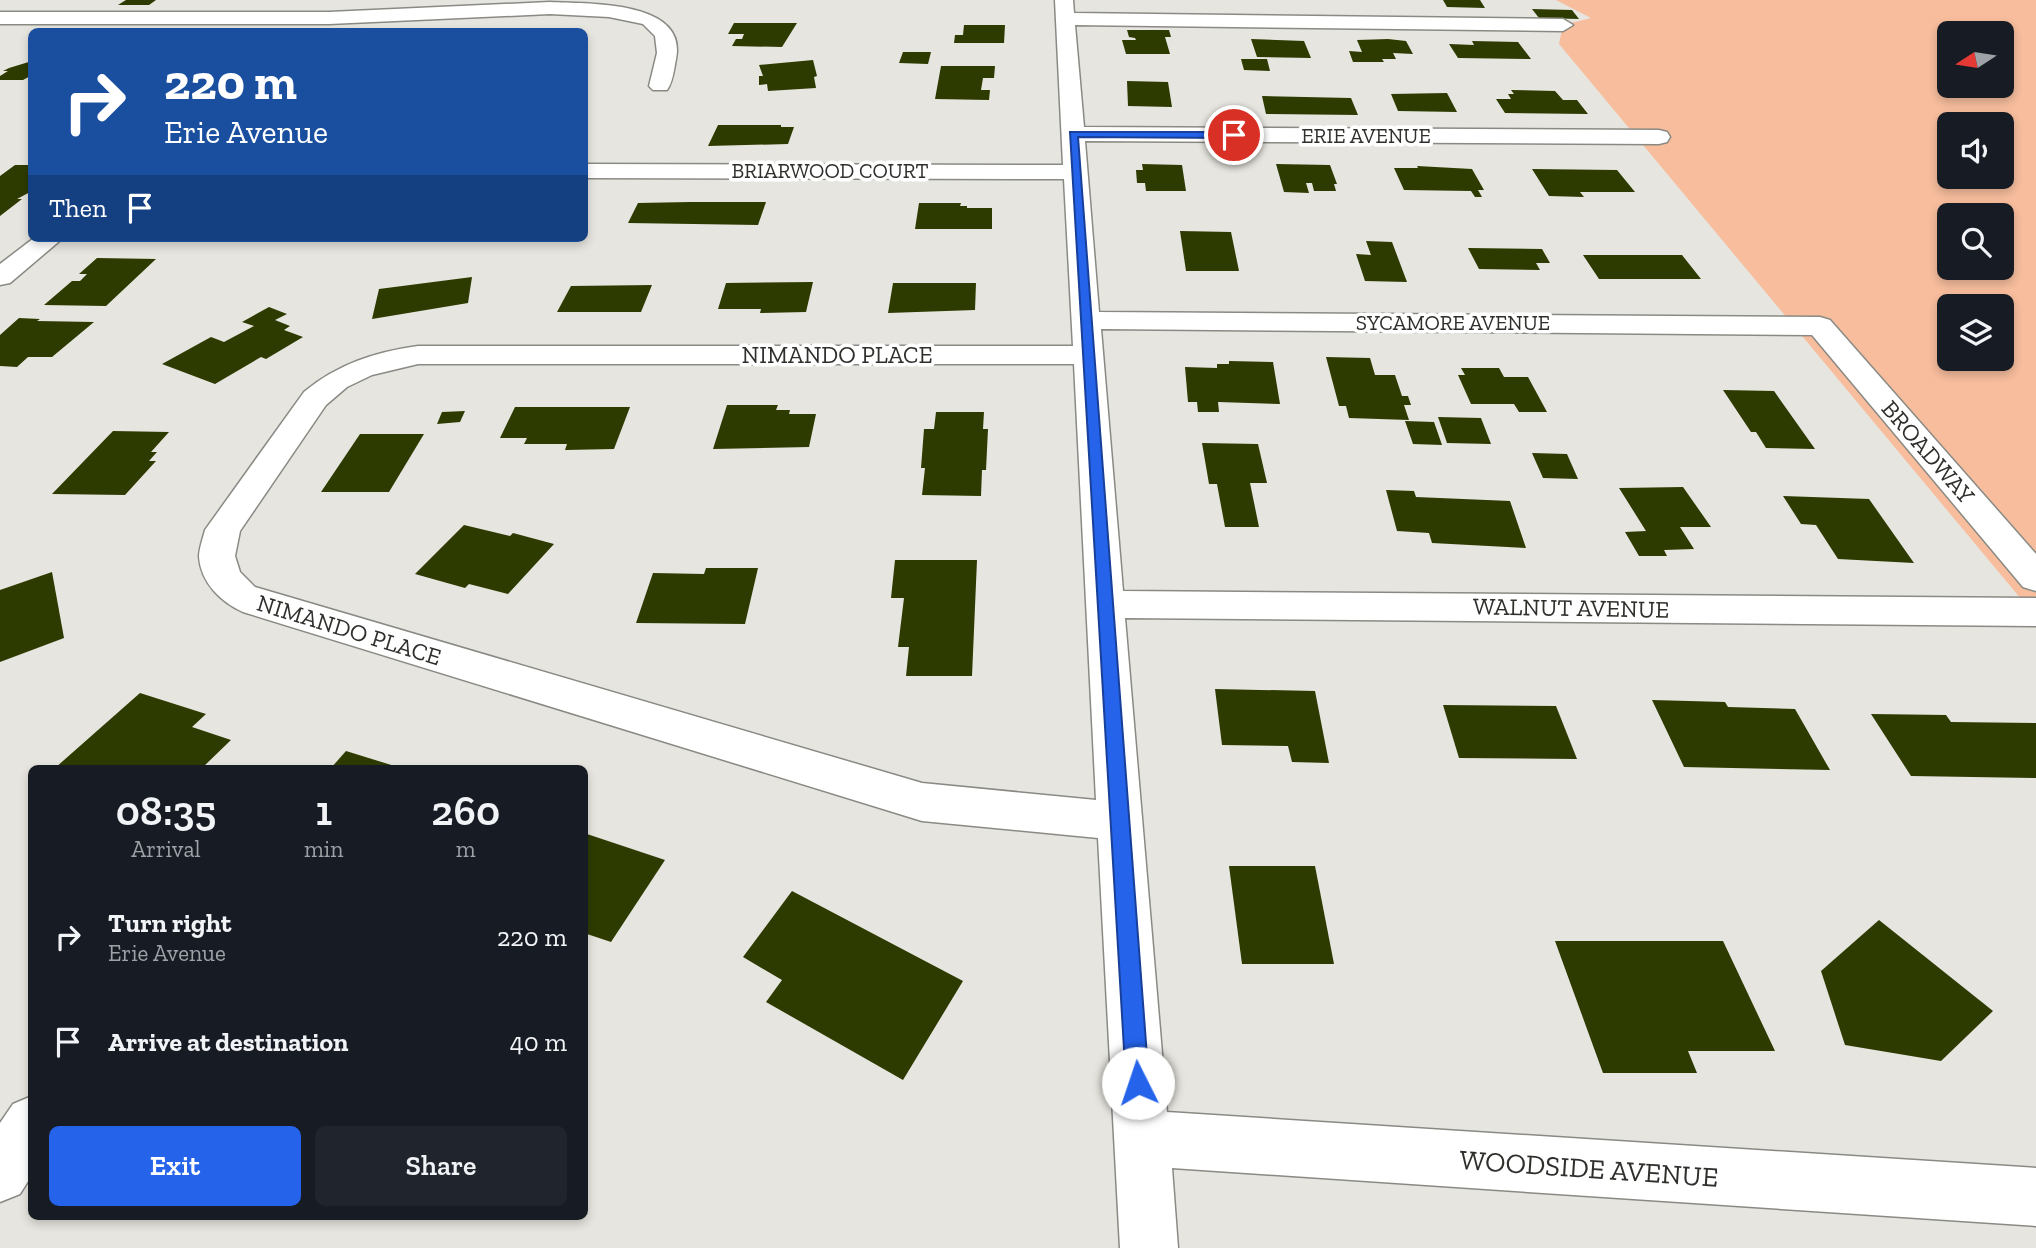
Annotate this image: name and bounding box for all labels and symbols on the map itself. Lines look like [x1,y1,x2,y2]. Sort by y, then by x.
north arrow [1937,21,2014,98]
pin [1204,105,1264,165]
street label: ERIE AVENUE [1301,123,1431,148]
street label: BRIARWOOD COURT [731,158,929,183]
street label: SYCAMORE AVENUE [1356,310,1550,335]
street label: NIMANDO PLACE [742,340,933,369]
street label: BROADWAY [1876,394,1981,509]
street label: NIMANDO PLACE [254,588,445,671]
street label: WALNUT AVENUE [1473,591,1669,624]
position arrow [1101,1046,1175,1120]
street label: WOODSIDE AVENUE [1459,1143,1719,1194]

